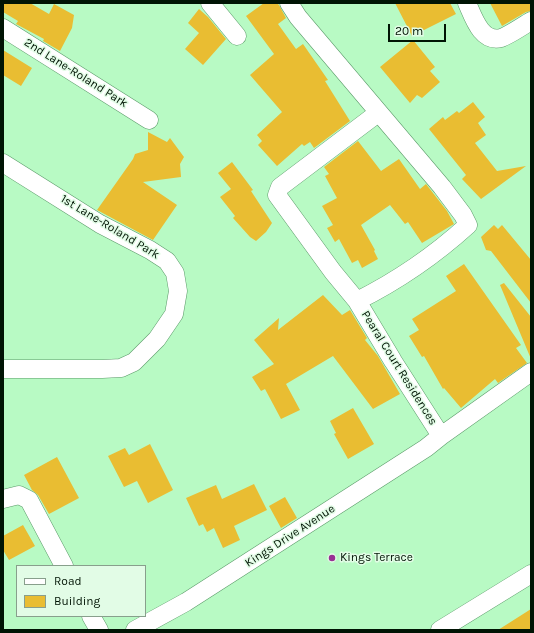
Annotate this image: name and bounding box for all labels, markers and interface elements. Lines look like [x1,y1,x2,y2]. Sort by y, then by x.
scale bar [390,16,448,42]
text: 20 m [395,24,423,38]
street label: 2nd Lane-Roland Park [22,35,130,111]
street label: 1st Lane-Roland Park [58,192,162,262]
street label: Pearal Court Residences [358,308,440,428]
street label: Kings Drive Avenue [242,502,338,570]
place label: Kings Terrace [340,551,413,565]
marker: Kings Terrace [327,553,337,563]
legend [16,565,146,617]
text: Road [54,574,82,588]
text: Building [54,594,100,608]

